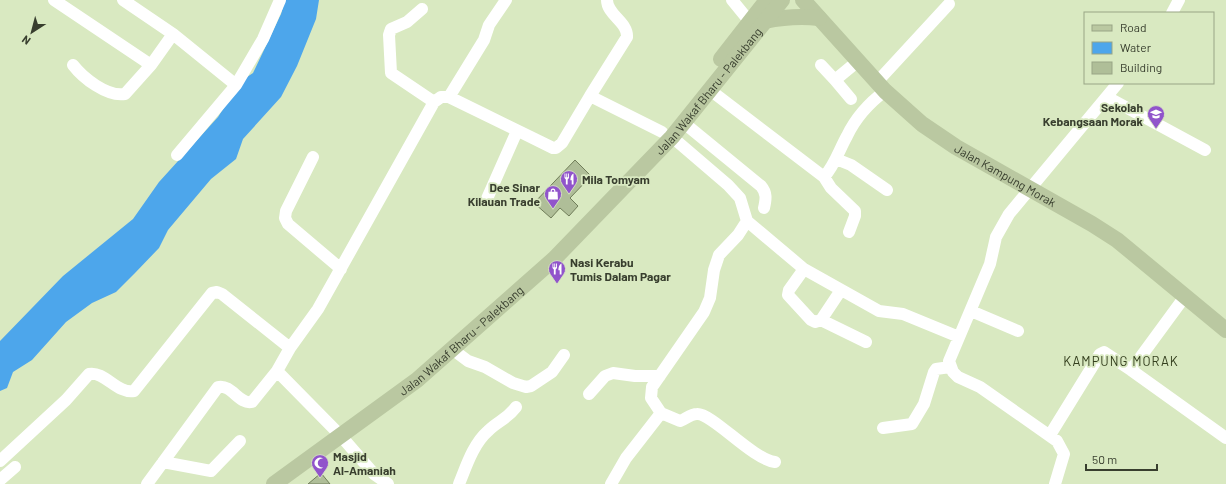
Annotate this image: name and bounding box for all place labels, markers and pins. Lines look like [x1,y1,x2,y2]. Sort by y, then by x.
place label: Sekolah Kebangsaan Morak [1043,100,1144,128]
school or university icon: Sekolah Kebangsaan Morak [1146,104,1166,129]
restaurant icon: Mila Tomyam [559,169,579,194]
place label: Mila Tomyam [582,172,650,186]
place label: Dee Sinar Kilauan Trade [468,180,540,208]
shop icon: Dee Sinar Kilauan Trade [543,184,563,209]
place label: Nasi Kerabu Tumis Dalam Pagar [570,255,671,283]
restaurant icon: Nasi Kerabu Tumis Dalam Pagar [547,259,567,284]
place label: Masjid Al-Amaniah [333,449,396,477]
mosque icon: Masjid Al-Amaniah [310,453,330,478]

